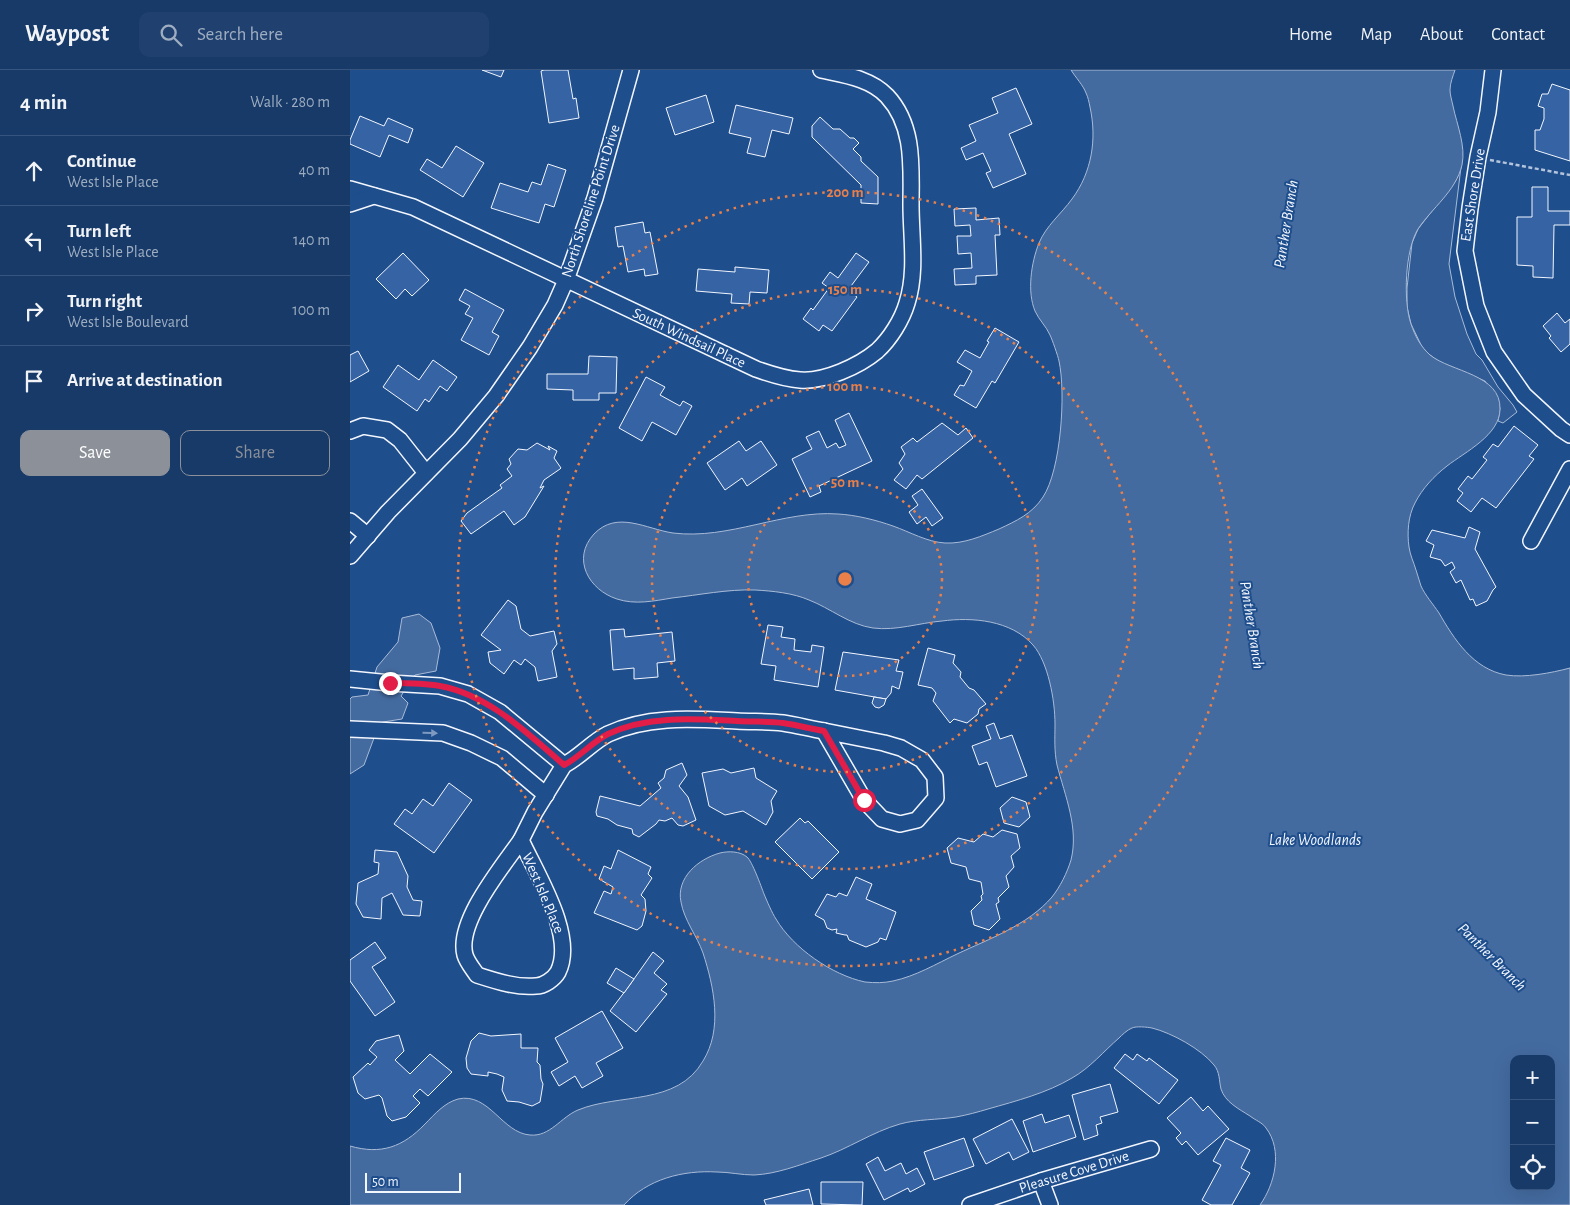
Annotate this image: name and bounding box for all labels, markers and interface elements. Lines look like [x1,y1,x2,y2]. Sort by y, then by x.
search box [139,12,489,57]
icon: search [157,21,185,49]
text: Waypost [25,22,109,46]
text: Search here [197,25,283,44]
text: Home [1289,26,1332,44]
text: Map [1360,26,1392,44]
text: About [1420,26,1463,44]
text: Contact [1491,26,1545,44]
text: 4 min [20,92,67,113]
text: Walk · 280 m [250,94,330,110]
street label: North Shoreline Point Drive [559,123,623,279]
street label: East Shore Drive [1458,147,1488,243]
text: Continue [67,152,136,171]
icon: ahead [20,157,48,185]
text: 40 m [298,162,330,178]
text: West Isle Place [67,174,159,190]
water label: Panther Branch [1271,179,1301,269]
text: 200 m [826,185,864,200]
text: Turn left [67,222,131,241]
icon: left [20,227,48,255]
text: 140 m [293,232,330,248]
text: West Isle Place [67,244,159,260]
text: 150 m [828,282,862,297]
text: Turn right [67,292,142,311]
icon: right [20,297,48,325]
text: 100 m [292,302,330,318]
street label: South Windsail Place [630,305,748,371]
text: West Isle Boulevard [67,314,188,330]
icon: arrive [20,367,48,395]
text: Arrive at destination [67,371,223,390]
text: 100 m [827,379,863,394]
button: Save [20,430,170,476]
button: Share [180,430,330,476]
text: 50 m [831,475,859,490]
centre of rings [836,570,854,588]
water label: Panther Branch [1237,580,1267,670]
route end [379,672,402,695]
one-way arrow [423,729,439,737]
route start [853,789,876,812]
water label: Lake Woodlands [1269,832,1361,848]
street label: West Isle Place [519,851,567,936]
water label: Panther Branch [1455,920,1529,994]
map controls [1510,1055,1555,1190]
button: + [1510,1055,1555,1100]
button: − [1510,1100,1555,1145]
button: locate [1510,1145,1555,1190]
street label: Pleasure Cove Drive [1017,1148,1131,1196]
scale bar [365,1170,461,1193]
text: 50 m [372,1175,399,1189]

